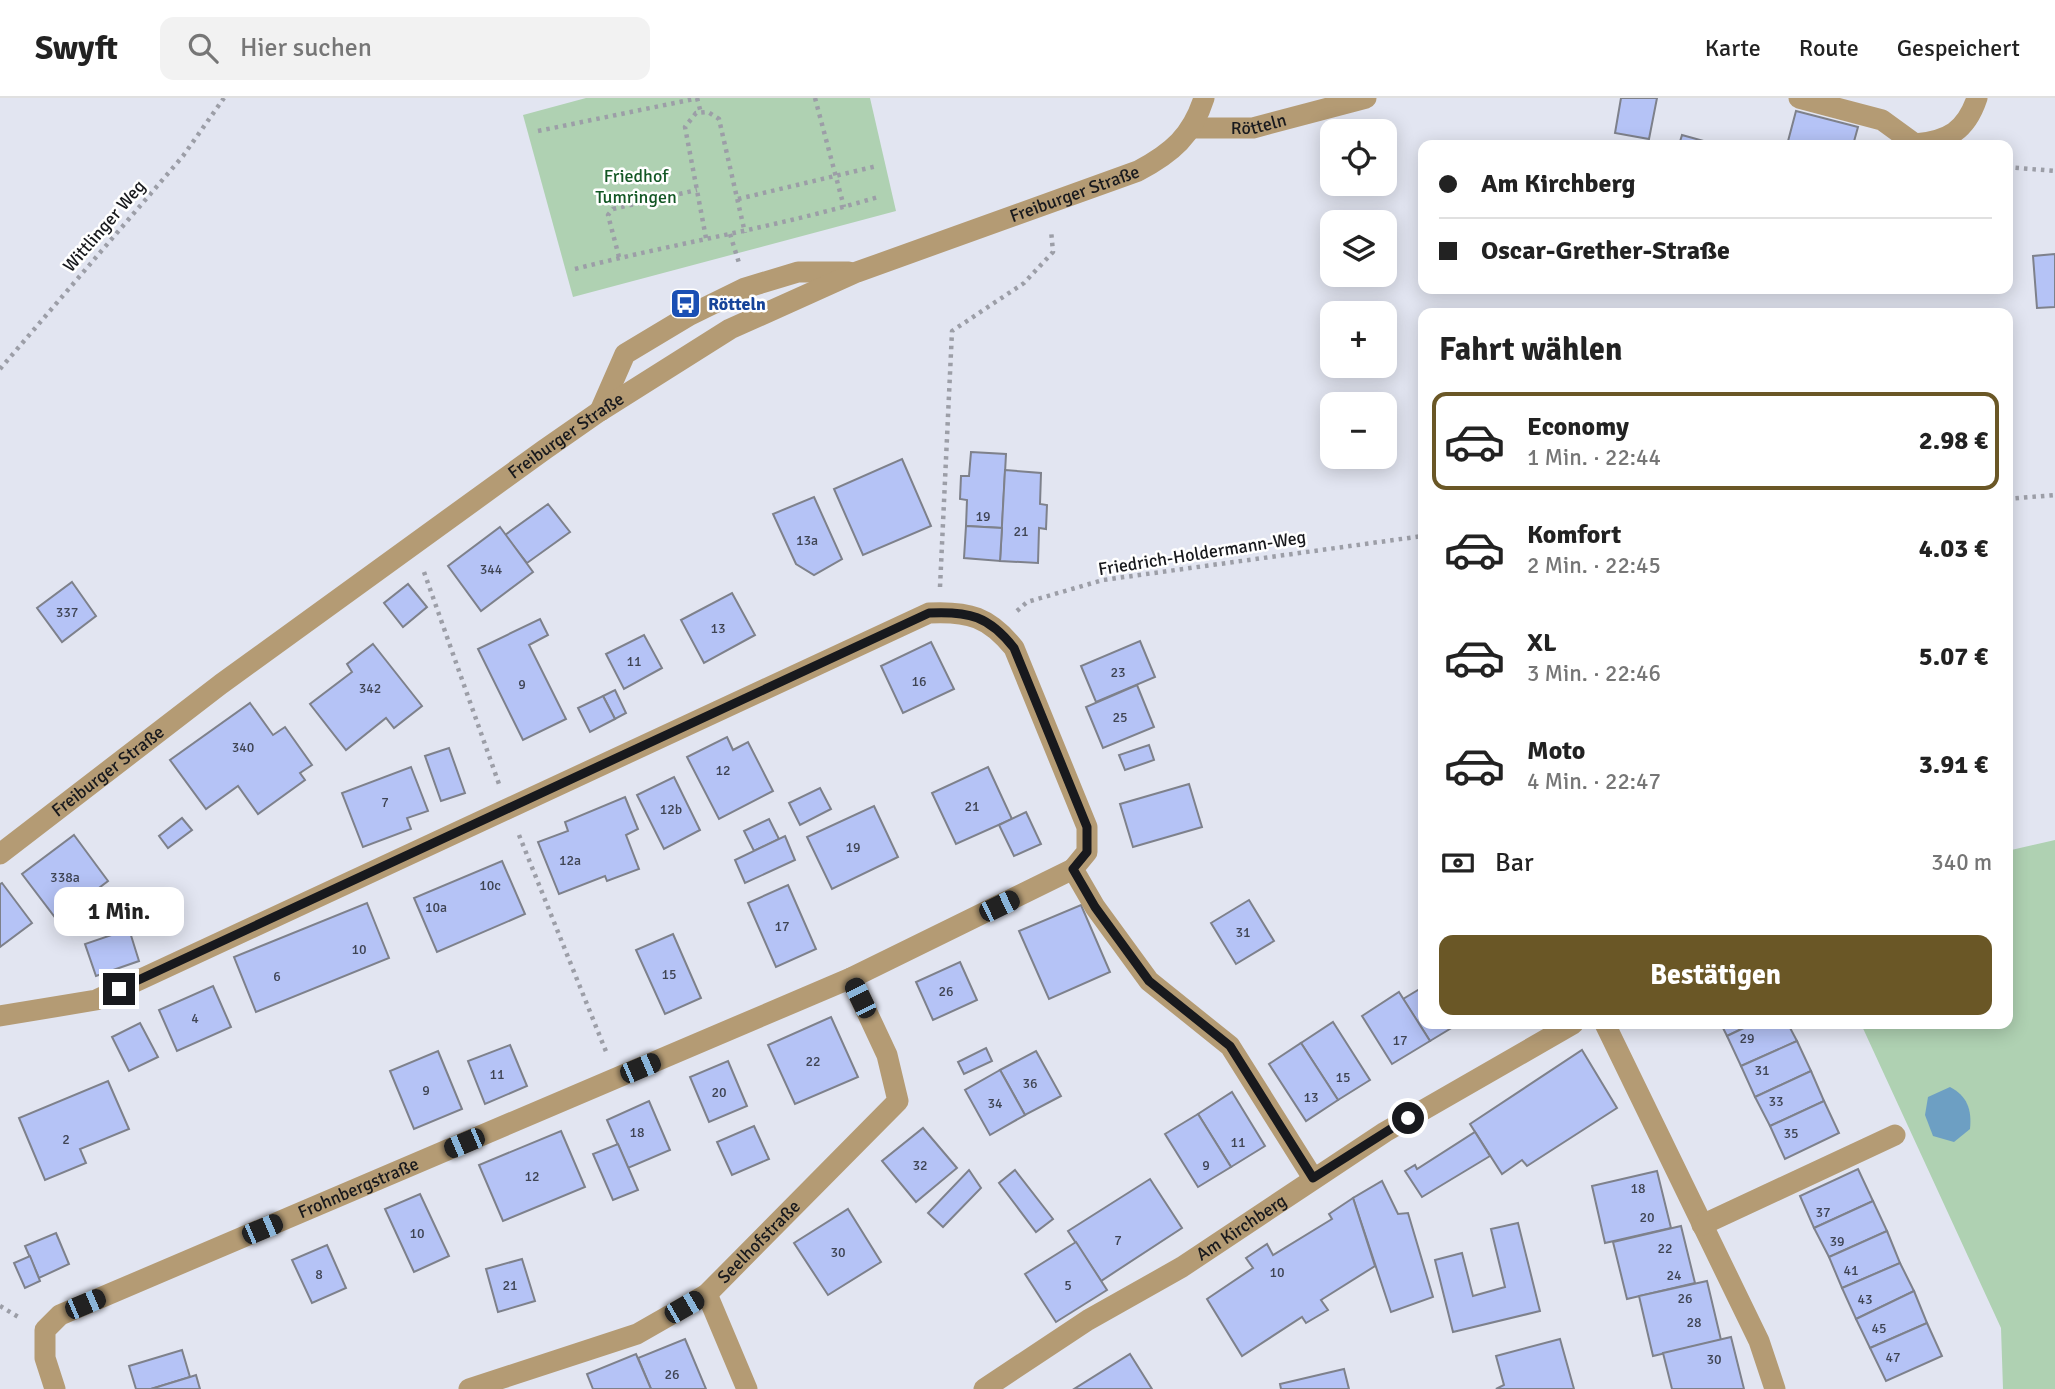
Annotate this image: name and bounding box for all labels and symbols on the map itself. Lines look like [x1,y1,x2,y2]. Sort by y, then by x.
street label: Rötteln [1231,109,1289,139]
street label: Freiburger Straße [1007,160,1142,227]
park label: Friedhof Tumringen [595,165,677,208]
street label: Wittlinger Weg [58,175,150,277]
bus stop icon: Rötteln [668,287,702,321]
place label: Rötteln [708,293,766,315]
street label: Freiburger Straße [504,388,628,483]
house number: 19 [975,508,991,525]
house number: 21 [1013,523,1029,540]
street label: Friedrich-Holdermann-Weg [1097,526,1307,580]
house number: 13a [796,532,818,549]
house number: 344 [480,561,503,578]
house number: 337 [56,604,78,621]
house number: 13 [710,620,726,637]
house number: 11 [626,653,642,670]
house number: 23 [1110,664,1126,681]
house number: 16 [911,673,927,690]
house number: 9 [518,676,526,693]
house number: 342 [359,680,381,697]
house number: 25 [1112,709,1128,726]
street label: Freiburger Straße [47,721,169,821]
house number: 340 [232,739,254,756]
house number: 12 [715,762,731,779]
house number: 7 [381,794,389,811]
house number: 21 [964,798,980,815]
house number: 12b [660,801,682,818]
house number: 19 [845,839,861,856]
house number: 12a [559,852,581,869]
house number: 338a [50,869,80,886]
house number: 10c [479,877,501,894]
car [976,887,1023,925]
callout: 1 Min. [54,888,184,936]
house number: 10a [425,899,447,916]
house number: 17 [774,918,790,935]
house number: 31 [1235,924,1251,941]
house number: 10 [351,941,367,958]
house number: 15 [661,966,677,983]
house number: 6 [273,968,281,985]
route end [103,973,135,1005]
car [842,975,879,1021]
house number: 26 [938,983,954,1000]
house number: 4 [191,1010,199,1027]
house number: 29 [1739,1030,1755,1047]
house number: 17 [1392,1032,1408,1049]
car [617,1050,664,1086]
house number: 22 [805,1053,821,1070]
house number: 31 [1754,1062,1770,1079]
house number: 11 [489,1066,505,1083]
house number: 15 [1335,1069,1351,1086]
house number: 36 [1022,1075,1038,1092]
house number: 9 [422,1082,430,1099]
house number: 20 [711,1084,727,1101]
house number: 13 [1303,1089,1319,1106]
house number: 33 [1768,1093,1784,1110]
house number: 34 [987,1095,1003,1112]
route start [1392,1102,1424,1134]
house number: 18 [629,1124,645,1141]
car [441,1125,488,1161]
house number: 35 [1783,1125,1799,1142]
house number: 2 [62,1131,70,1148]
house number: 11 [1230,1134,1246,1151]
street label: Frohnbergstraße [295,1153,422,1223]
house number: 32 [912,1157,928,1174]
house number: 9 [1202,1157,1210,1174]
house number: 12 [524,1168,540,1185]
house number: 18 [1630,1180,1646,1197]
street label: Am Kirchberg [1192,1190,1291,1266]
street label: Seelhofstraße [713,1195,805,1288]
house number: 37 [1815,1204,1831,1221]
house number: 20 [1639,1209,1655,1226]
car [239,1211,286,1247]
house number: 10 [409,1225,425,1242]
house number: 7 [1114,1232,1122,1249]
house number: 39 [1829,1233,1845,1250]
house number: 22 [1657,1240,1673,1257]
house number: 30 [830,1244,846,1261]
house number: 41 [1843,1262,1859,1279]
house number: 10 [1269,1264,1285,1281]
house number: 8 [315,1266,323,1283]
house number: 24 [1666,1267,1682,1284]
house number: 21 [502,1277,518,1294]
house number: 5 [1064,1277,1072,1294]
car [62,1286,109,1322]
car [661,1287,708,1327]
house number: 26 [1677,1290,1693,1307]
house number: 43 [1857,1291,1873,1308]
house number: 28 [1686,1314,1702,1331]
house number: 45 [1871,1320,1887,1337]
house number: 47 [1885,1349,1901,1366]
house number: 30 [1706,1351,1722,1368]
house number: 26 [664,1366,680,1383]

